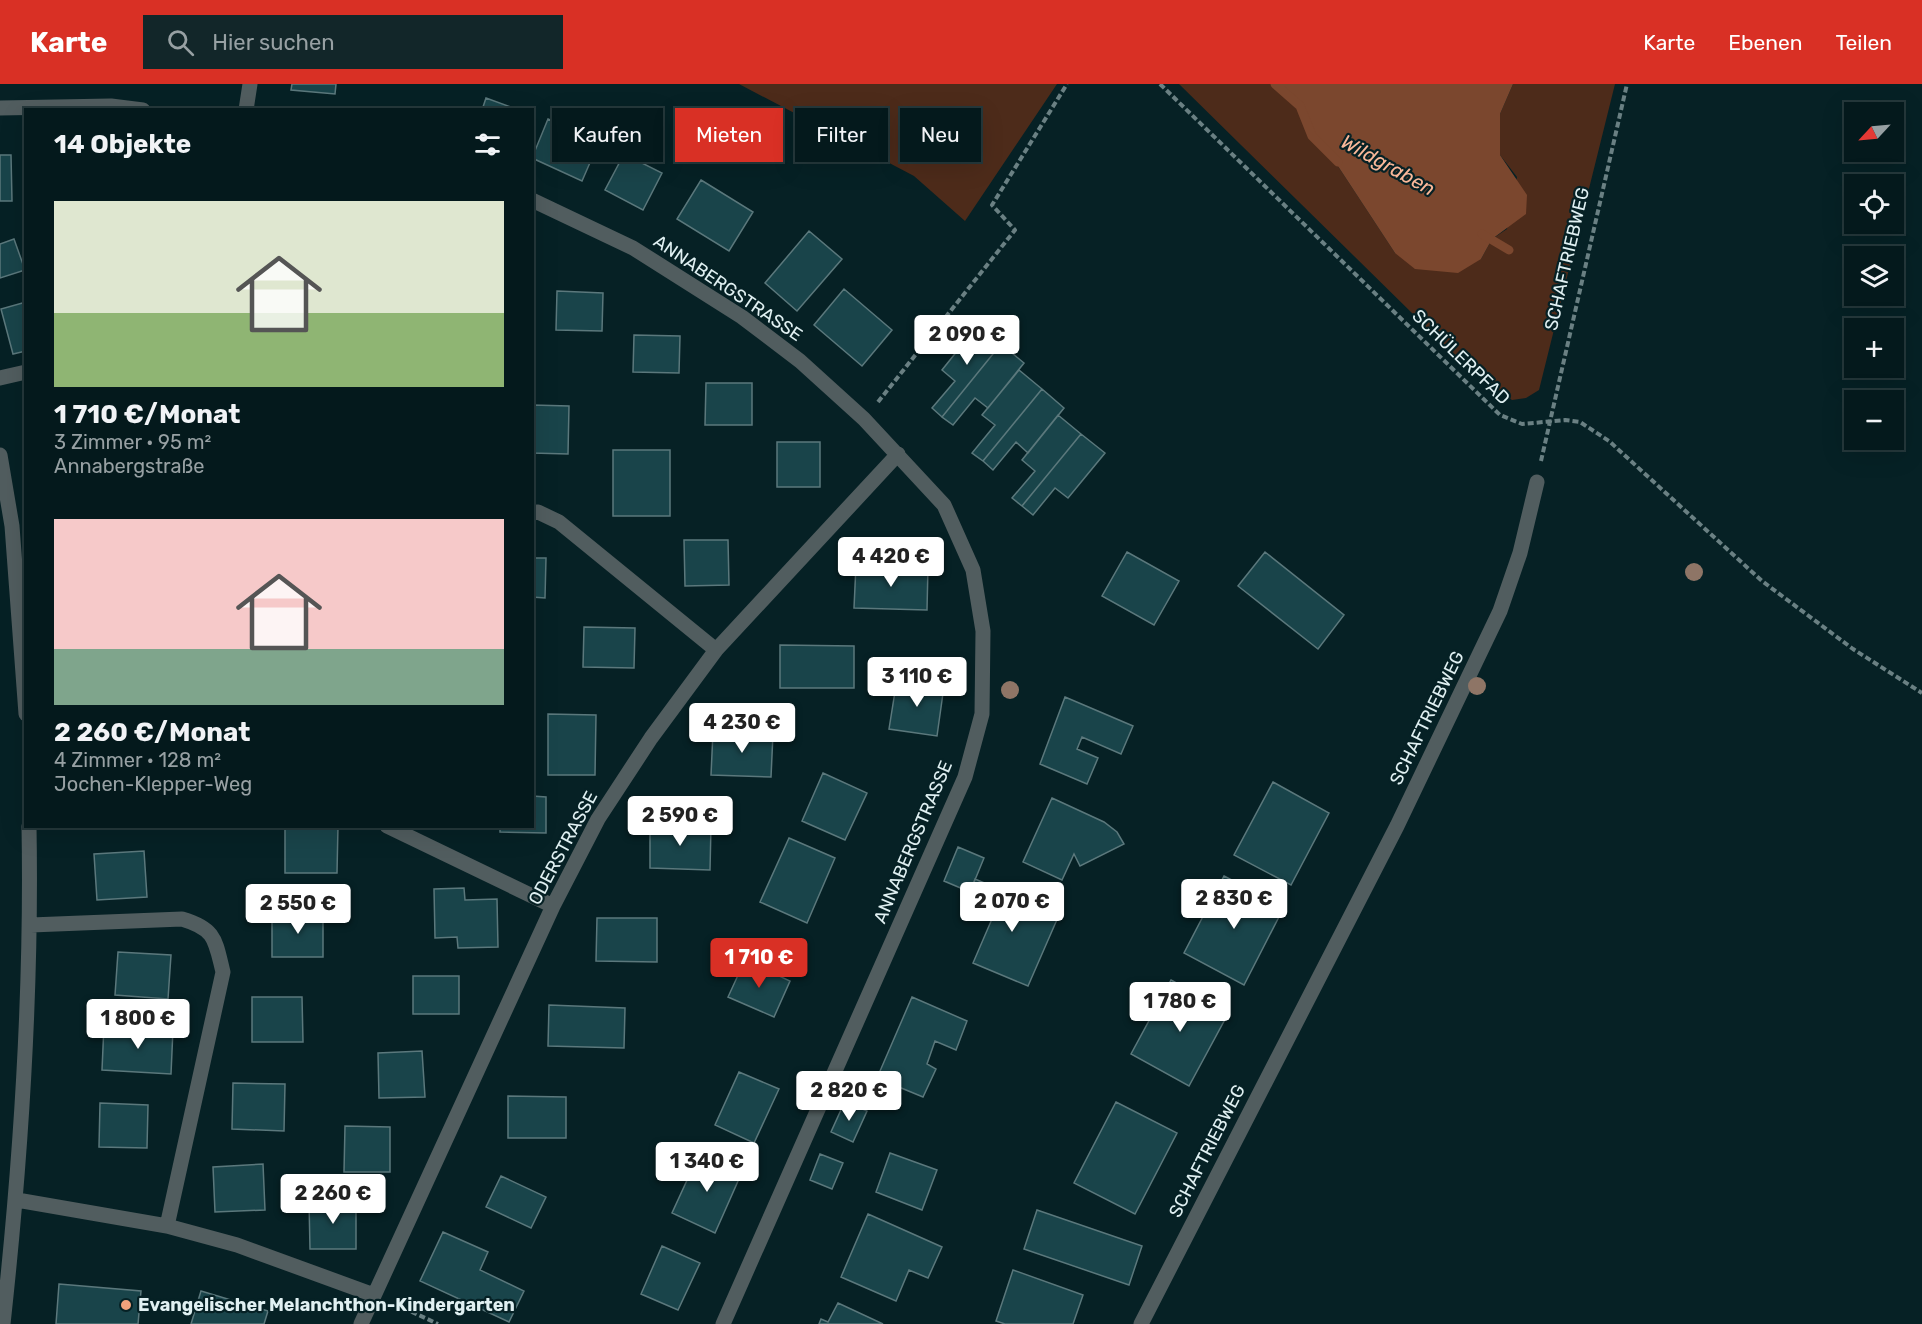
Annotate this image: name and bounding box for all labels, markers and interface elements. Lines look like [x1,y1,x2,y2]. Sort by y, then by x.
search box [143,15,563,69]
text: Karte [30,26,107,59]
icon: search [164,26,197,59]
text: Hier suchen [212,29,335,56]
text: Karte [1643,30,1695,55]
text: Ebenen [1728,30,1802,55]
text: Teilen [1835,30,1892,55]
north arrow [1844,102,1904,162]
map controls [1844,102,1904,450]
chip: Kaufen [552,108,663,162]
chip: Mieten [675,108,783,162]
chip: Filter [795,108,888,162]
chip: Neu [900,108,981,162]
icon: filters [471,128,504,161]
text: 14 Objekte [54,129,191,160]
water label: Wildgraben [1337,129,1439,201]
button: locate [1844,174,1904,234]
street label: SCHAFTRIEBWEG [1540,185,1594,333]
street label: ANNABERGSTRASSE [649,230,807,346]
icon: home [225,240,333,348]
button: layers [1844,246,1904,306]
street label: SCHÜLERPFAD [1408,305,1514,409]
pin: 2 090 € [912,315,1022,366]
button: + [1844,318,1904,378]
text: 2 090 € [928,322,1006,346]
button: − [1844,390,1904,450]
text: 1 710 €/Monat [54,399,240,430]
text: 3 Zimmer · 95 m² [54,430,211,454]
text: Annabergstraße [54,454,205,478]
pin: 4 420 € [836,537,946,588]
text: 4 420 € [852,544,930,568]
icon: home [225,558,333,666]
street label: SCHAFTRIEBWEG [1385,648,1469,788]
pin: 3 110 € [862,657,972,708]
text: 3 110 € [882,664,952,688]
pin: 4 230 € [687,703,797,754]
text: 4 230 € [703,710,781,734]
text: 2 260 €/Monat [54,717,250,748]
text: 4 Zimmer · 128 m² [54,748,221,772]
street label: ANNABERGSTRASSE [869,757,957,927]
text: Jochen-Klepper-Weg [54,772,252,796]
street label: ODERSTRASSE [524,787,602,909]
pin: 2 590 € [625,796,735,847]
text: 2 590 € [642,803,718,827]
pin: 2 830 € [1179,879,1289,930]
pin: 2 070 € [957,882,1067,933]
pin: 2 550 € [243,884,353,935]
text: 2 830 € [1195,886,1273,910]
text: 2 070 € [974,889,1050,913]
text: 2 550 € [260,891,336,915]
pin: 1 710 € [704,938,814,989]
text: 1 710 € [724,945,794,969]
pin: 1 780 € [1125,982,1235,1033]
text: 1 780 € [1144,989,1216,1013]
pin: 1 800 € [83,999,193,1050]
text: 1 800 € [101,1006,175,1030]
pin: 2 820 € [794,1071,904,1122]
text: 2 820 € [810,1078,888,1102]
street label: SCHAFTRIEBWEG [1164,1081,1250,1221]
pin: 1 340 € [652,1142,762,1193]
text: 1 340 € [670,1149,744,1173]
pin: 2 260 € [278,1174,388,1225]
text: 2 260 € [295,1181,371,1205]
place label: Evangelischer Melanchthon-Kindergarten [138,1294,515,1316]
marker: Evangelischer Melanchthon-Kindergarten [119,1298,133,1312]

